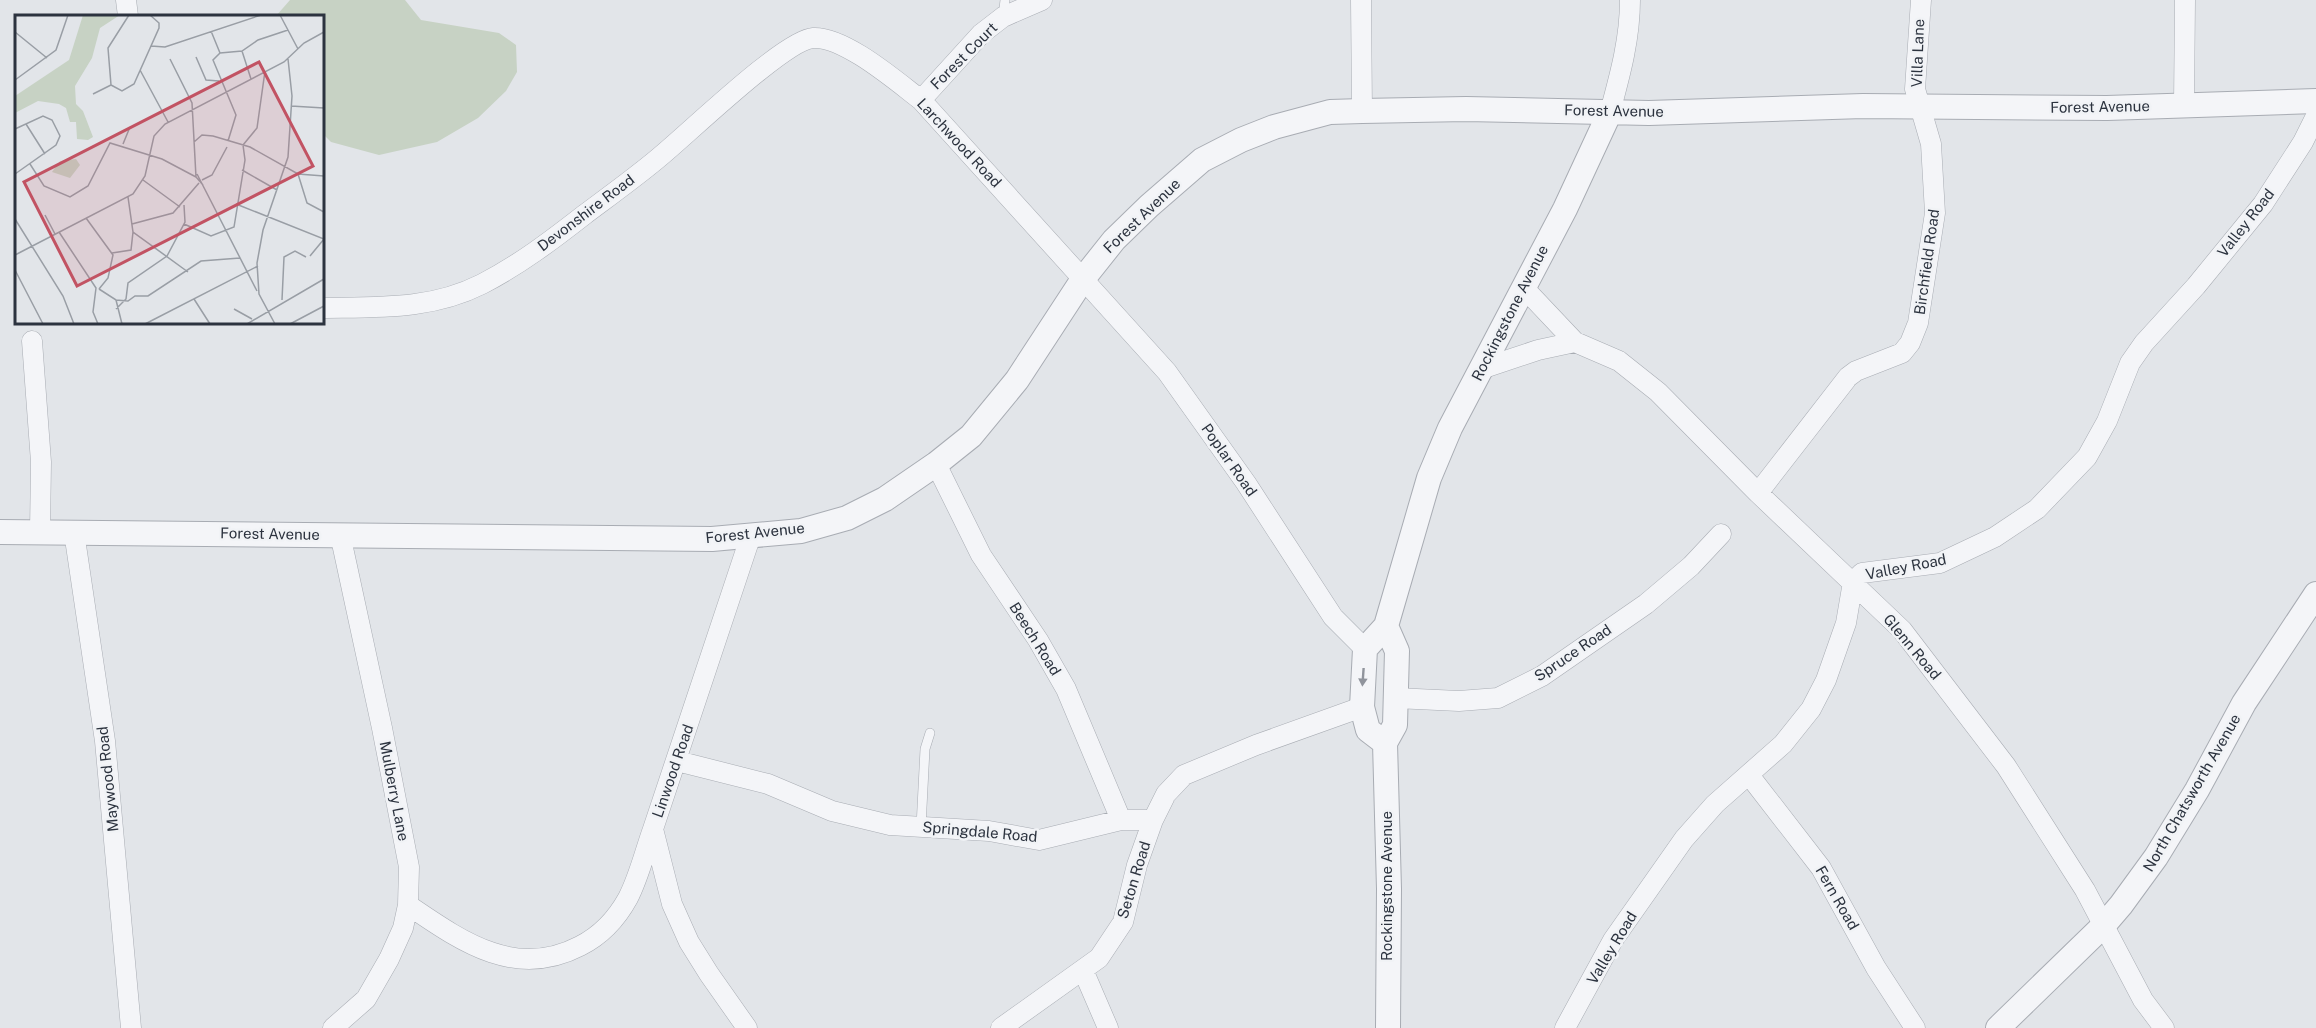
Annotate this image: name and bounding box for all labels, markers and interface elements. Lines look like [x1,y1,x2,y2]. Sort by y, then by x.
inset map [15,15,324,324]
street label: Villa Lane [1908,18,1927,88]
street label: Forest Court [927,19,1001,93]
street label: Larchwood Road [914,95,1005,191]
street label: Forest Avenue [2050,97,2150,116]
street label: Forest Avenue [1564,101,1664,120]
street label: Devonshire Road [534,171,637,254]
street label: Forest Avenue [1100,175,1183,256]
street label: Valley Road [2214,185,2277,260]
street label: Birchfield Road [1911,208,1942,316]
street label: Rockingstone Avenue [1468,242,1551,384]
street label: Poplar Road [1198,420,1261,499]
street label: Forest Avenue [704,519,805,546]
street label: Forest Avenue [220,524,320,543]
street label: Valley Road [1864,550,1948,583]
street label: Beech Road [1006,599,1065,678]
street label: Glenn Road [1880,611,1945,683]
street label: Spruce Road [1531,621,1614,685]
one-way arrow [1358,668,1368,687]
street label: North Chatsworth Avenue [2139,711,2244,875]
street label: Linwood Road [649,722,696,820]
street label: Maywood Road [94,725,122,833]
street label: Mulberry Lane [376,740,413,842]
street label: Rockingstone Avenue [1378,811,1395,961]
street label: Springdale Road [922,818,1038,845]
street label: Seton Road [1114,839,1153,921]
street label: Fern Road [1812,863,1863,933]
street label: Valley Road [1583,908,1640,987]

